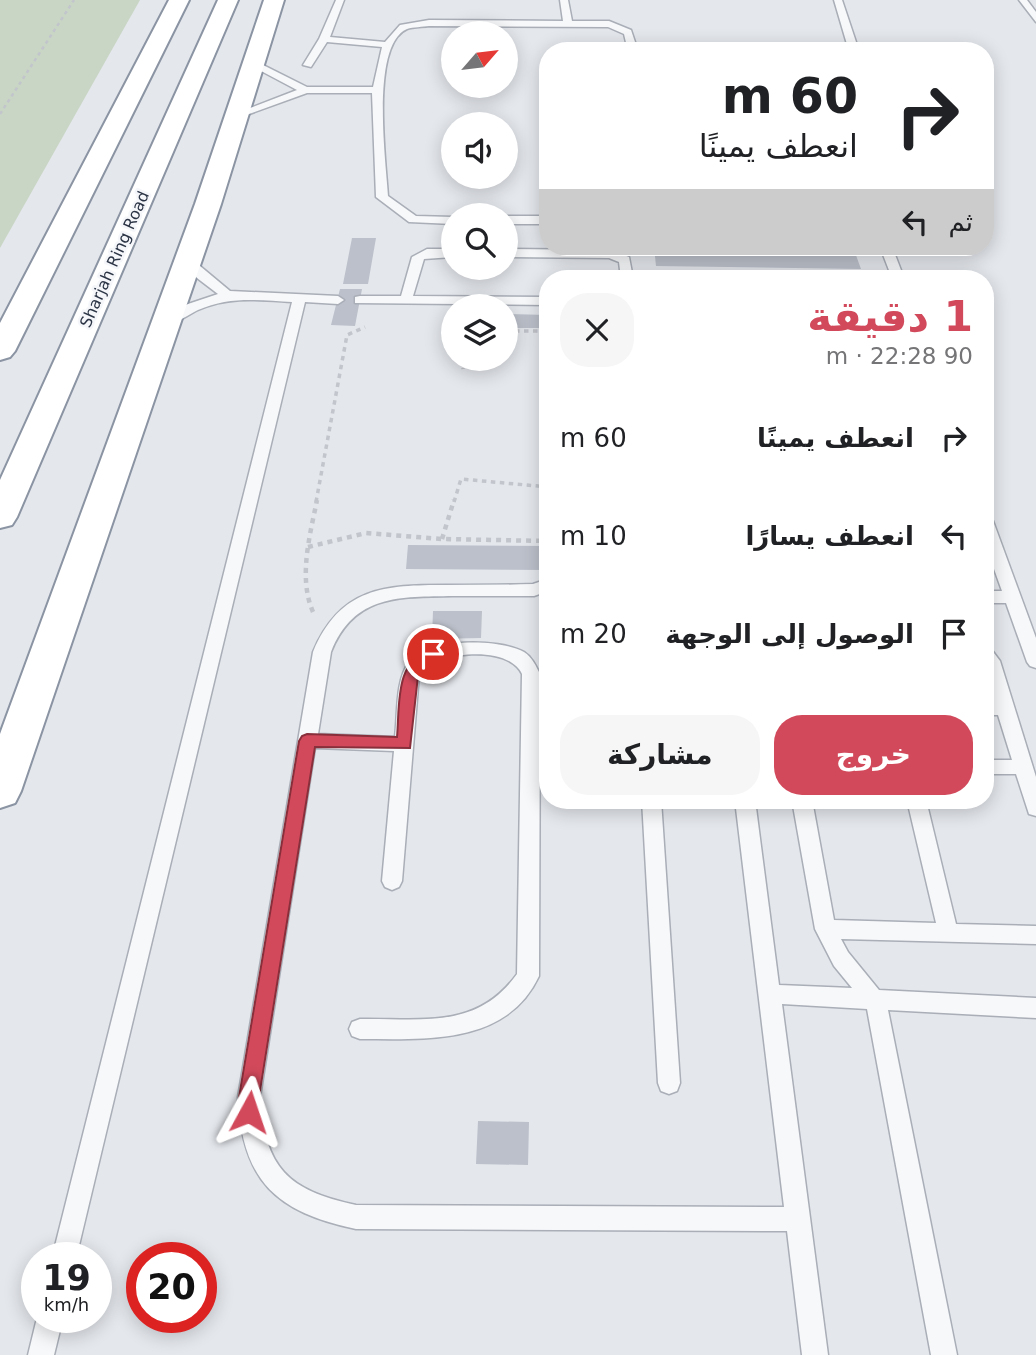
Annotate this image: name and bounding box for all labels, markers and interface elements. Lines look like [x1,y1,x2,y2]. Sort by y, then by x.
north arrow [441,21,518,98]
map controls [441,21,518,371]
text: 60 m [722,68,858,125]
icon: right [882,70,973,161]
button: sound [441,112,518,189]
text: انعطف يمينًا [699,127,858,165]
street label: Sharjah Ring Road [76,188,153,330]
button: search [441,203,518,280]
icon: left [896,203,934,241]
text: ثم [948,207,973,237]
text: 1 دقيقة [807,292,973,341]
button: close [560,293,634,367]
button: layers [441,294,518,371]
text: 90 m · 22:28 [826,343,973,369]
icon: right [935,419,973,457]
text: 60 m [560,423,627,453]
text: انعطف يمينًا [757,423,914,453]
icon: left [935,517,973,555]
text: 10 m [560,521,627,551]
text: انعطف يسارًا [745,521,914,551]
icon: arrive [935,615,973,653]
text: 20 m [560,619,627,649]
text: الوصول إلى الوجهة [665,619,914,649]
pin [403,624,463,684]
icon: arrive [414,635,452,673]
button: مشاركة [560,715,760,795]
button: خروج [774,715,973,795]
position arrow [212,1075,286,1149]
speed limit sign: 20 [126,1242,217,1333]
text: 19 [42,1258,91,1298]
text: km/h [44,1294,89,1315]

